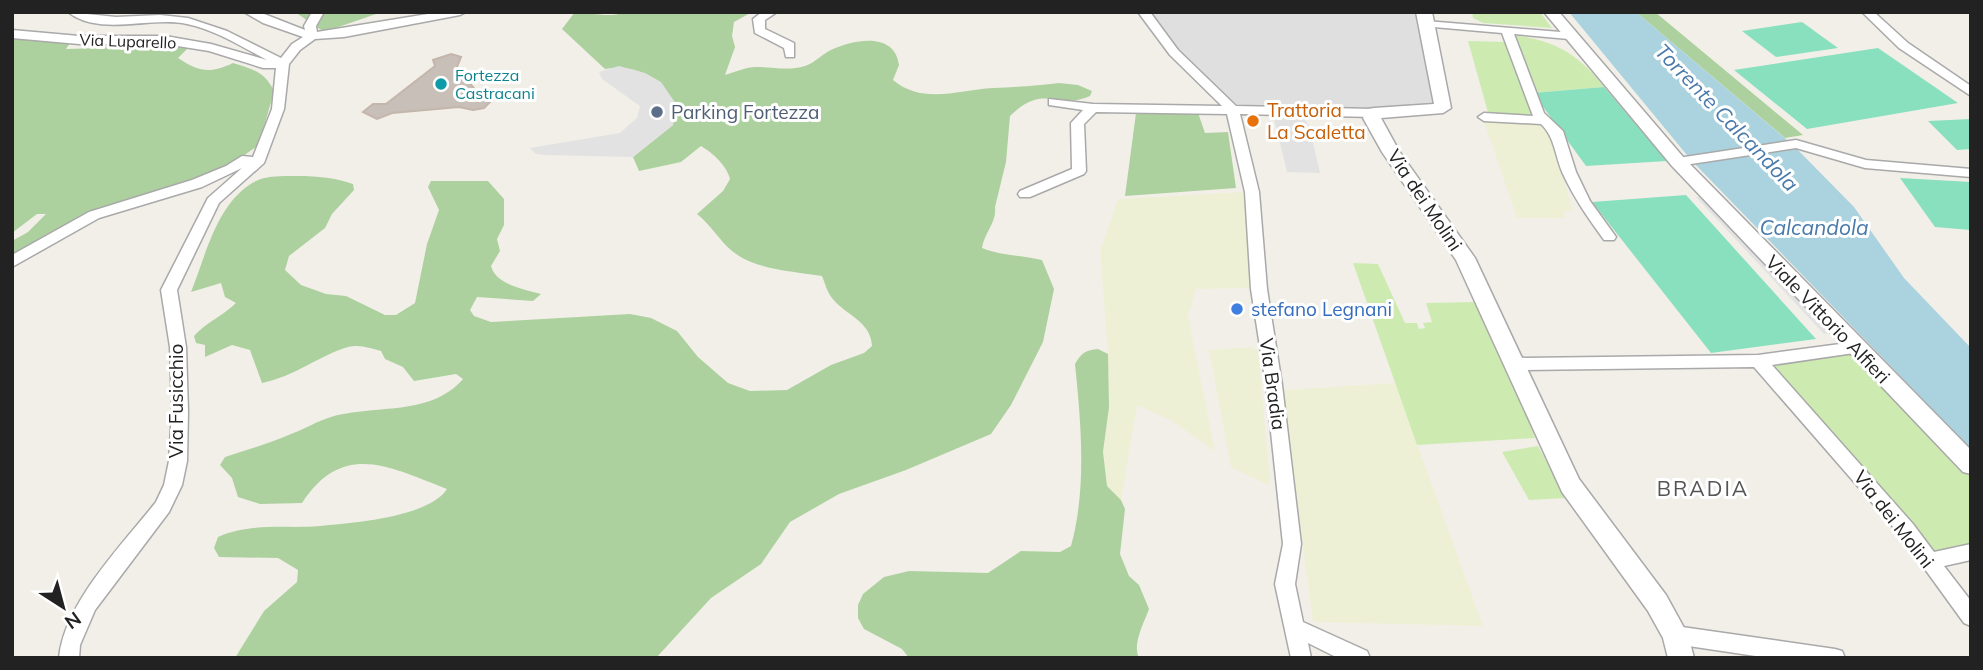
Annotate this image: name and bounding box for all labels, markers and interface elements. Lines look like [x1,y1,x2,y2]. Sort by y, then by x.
street label: Via Luparello [79,29,177,53]
water label: Torrente Calcandola [1650,38,1804,196]
place label: Fortezza Castracani [455,65,535,103]
marker: Fortezza Castracani [433,76,449,92]
place label: Trattoria La Scaletta [1267,98,1366,144]
place label: Parking Fortezza [671,100,820,124]
marker: Parking Fortezza [649,104,665,120]
marker: Trattoria La Scaletta [1245,113,1261,129]
street label: Via dei Molini [1382,145,1468,255]
water label: Calcandola [1759,214,1869,240]
street label: Viale Vittorio Alfieri [1761,250,1895,388]
place label: stefano Legnani [1251,297,1392,321]
marker: stefano Legnani [1229,301,1245,317]
street label: Via Bradia [1255,336,1291,432]
street label: Via Fusicchio [164,344,188,458]
street label: Via dei Molini [1848,465,1940,573]
district label: BRADIA [1657,475,1749,501]
north arrow [28,572,98,642]
text: N [60,607,86,635]

